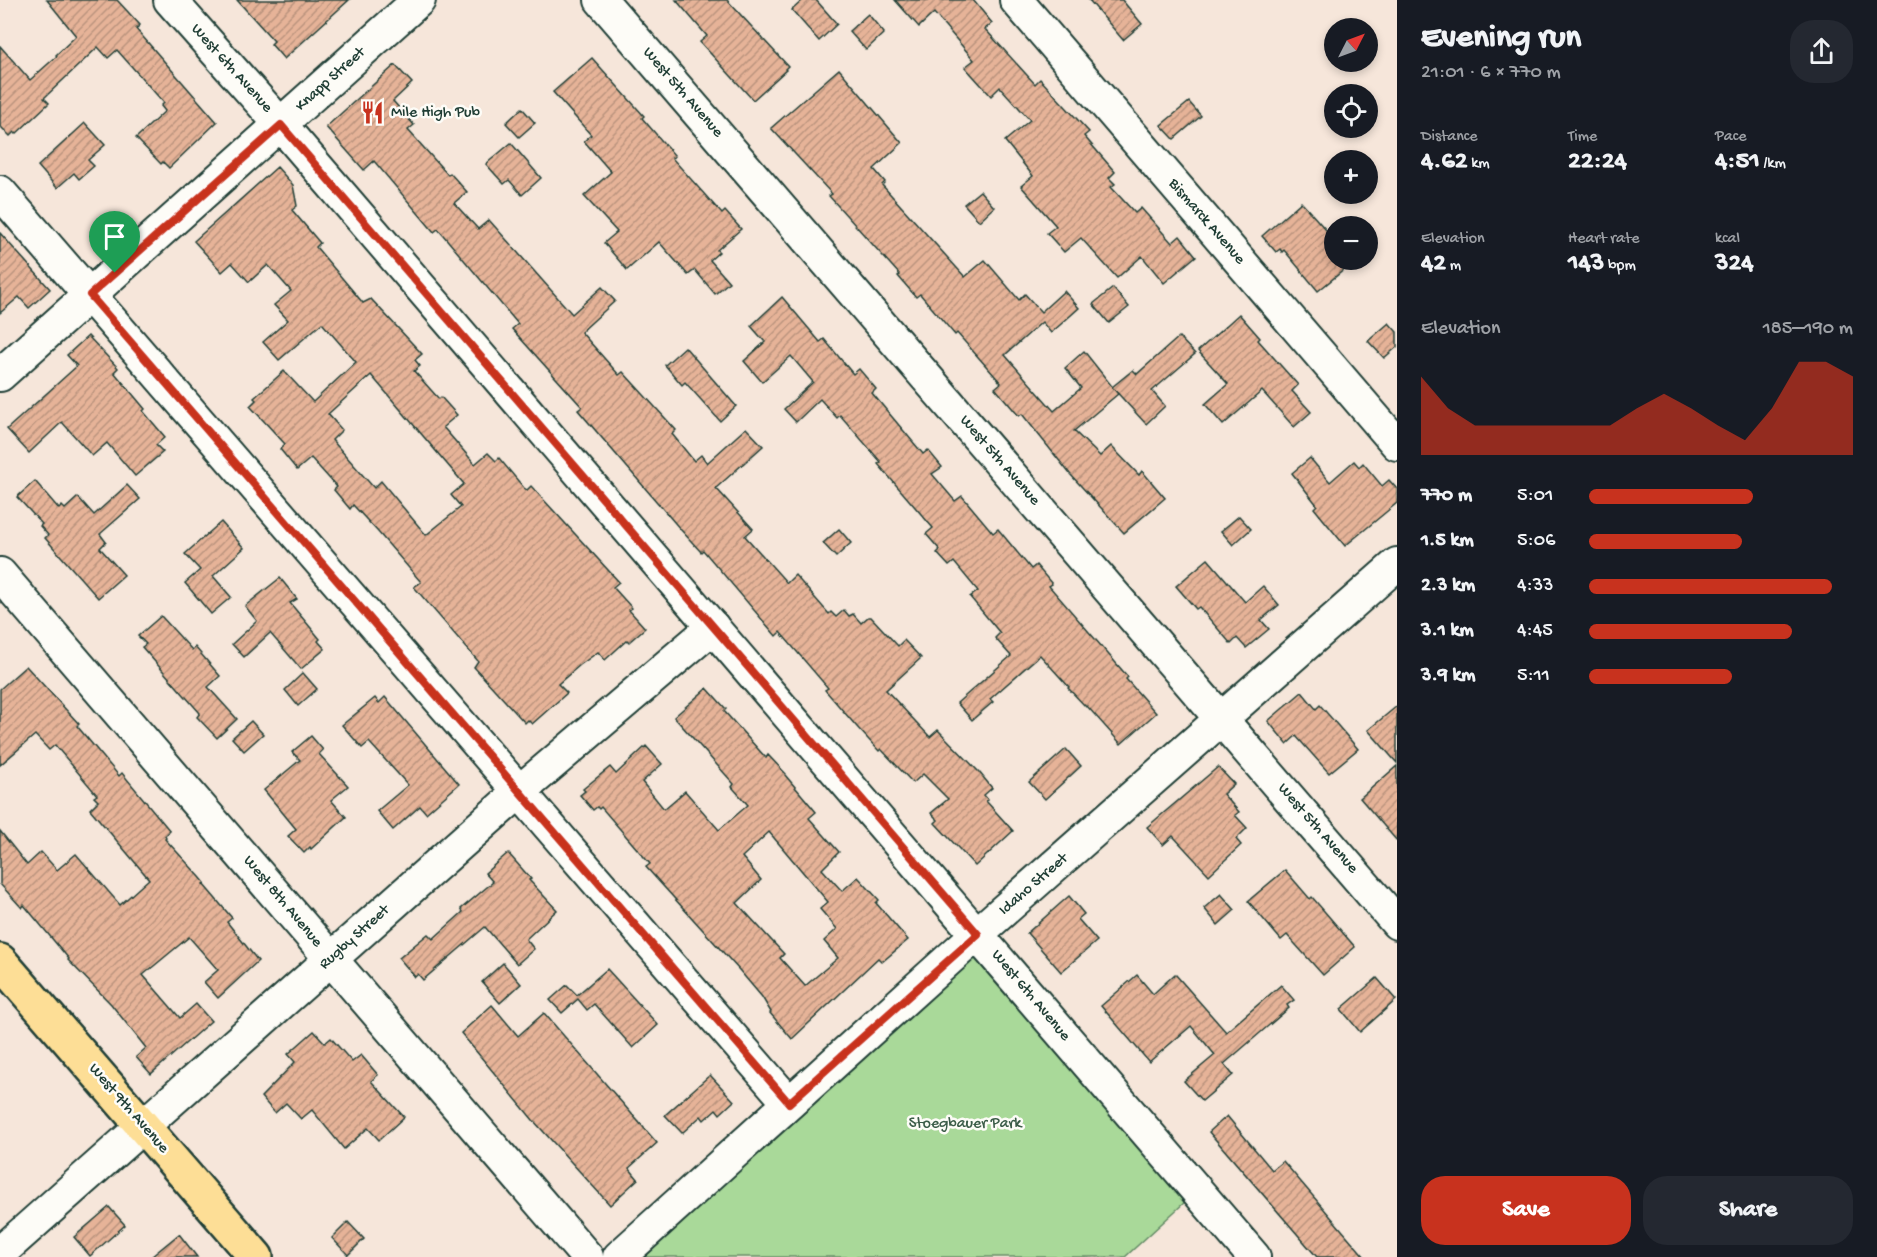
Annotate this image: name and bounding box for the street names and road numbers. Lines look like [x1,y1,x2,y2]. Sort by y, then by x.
street label: West 6th Avenue [186,21,276,118]
street label: Knapp Street [292,43,371,116]
street label: West 5th Avenue [638,44,727,143]
street label: Bismarck Avenue [1163,174,1249,270]
street label: West 5th Avenue [955,412,1044,511]
street label: West 5th Avenue [1273,780,1362,879]
street label: Idaho Street [996,849,1074,920]
street label: West 8th Avenue [238,852,326,952]
street label: Rugby Street [316,901,395,974]
street label: West 6th Avenue [986,947,1074,1046]
street label: West 9th Avenue [84,1060,173,1158]

